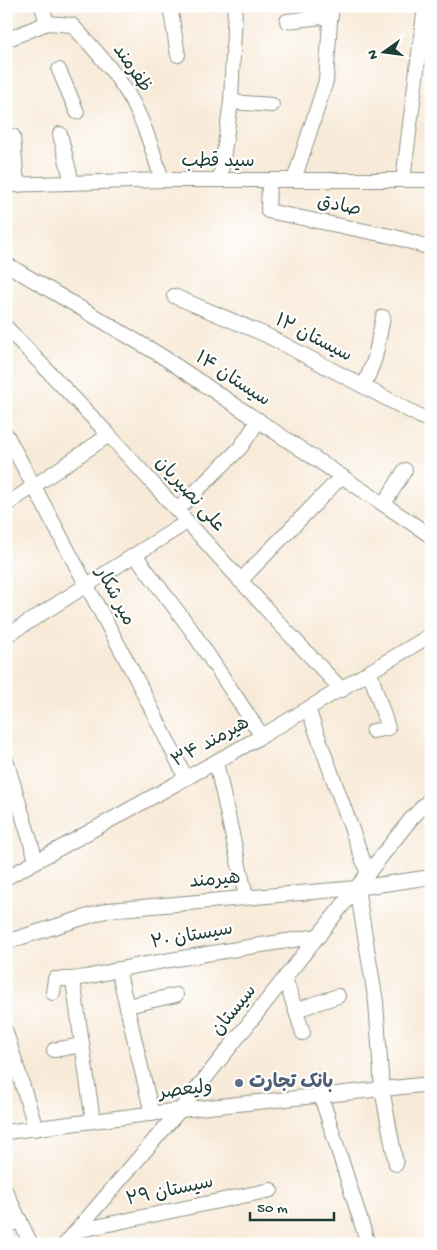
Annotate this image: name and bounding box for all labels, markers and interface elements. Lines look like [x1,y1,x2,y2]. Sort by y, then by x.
north arrow [360,28,410,78]
street label: ظفرمند [106,40,156,98]
text: N [364,48,383,61]
street label: سید قطب [181,151,255,174]
street label: صادق [315,191,363,223]
street label: سیستان ۱۲ [271,310,355,368]
street label: سیستان ۱۴ [190,347,274,413]
street label: علی نصیریان [149,452,229,538]
street label: میر شکار [88,562,139,630]
street label: هیرمند ۳۴ [168,712,254,774]
street label: هیرمند [188,867,242,895]
street label: سیستان ۲۰ [149,918,235,956]
street label: سیستان [207,981,263,1041]
place label: بانک تجارت [249,1072,333,1095]
street label: ولیعصر [156,1076,214,1106]
marker: بانک تجارت [233,1077,245,1089]
street label: سیستان ۲۹ [124,1172,216,1212]
scale bar [250,1190,333,1222]
text: 50 m [257,1200,288,1218]

